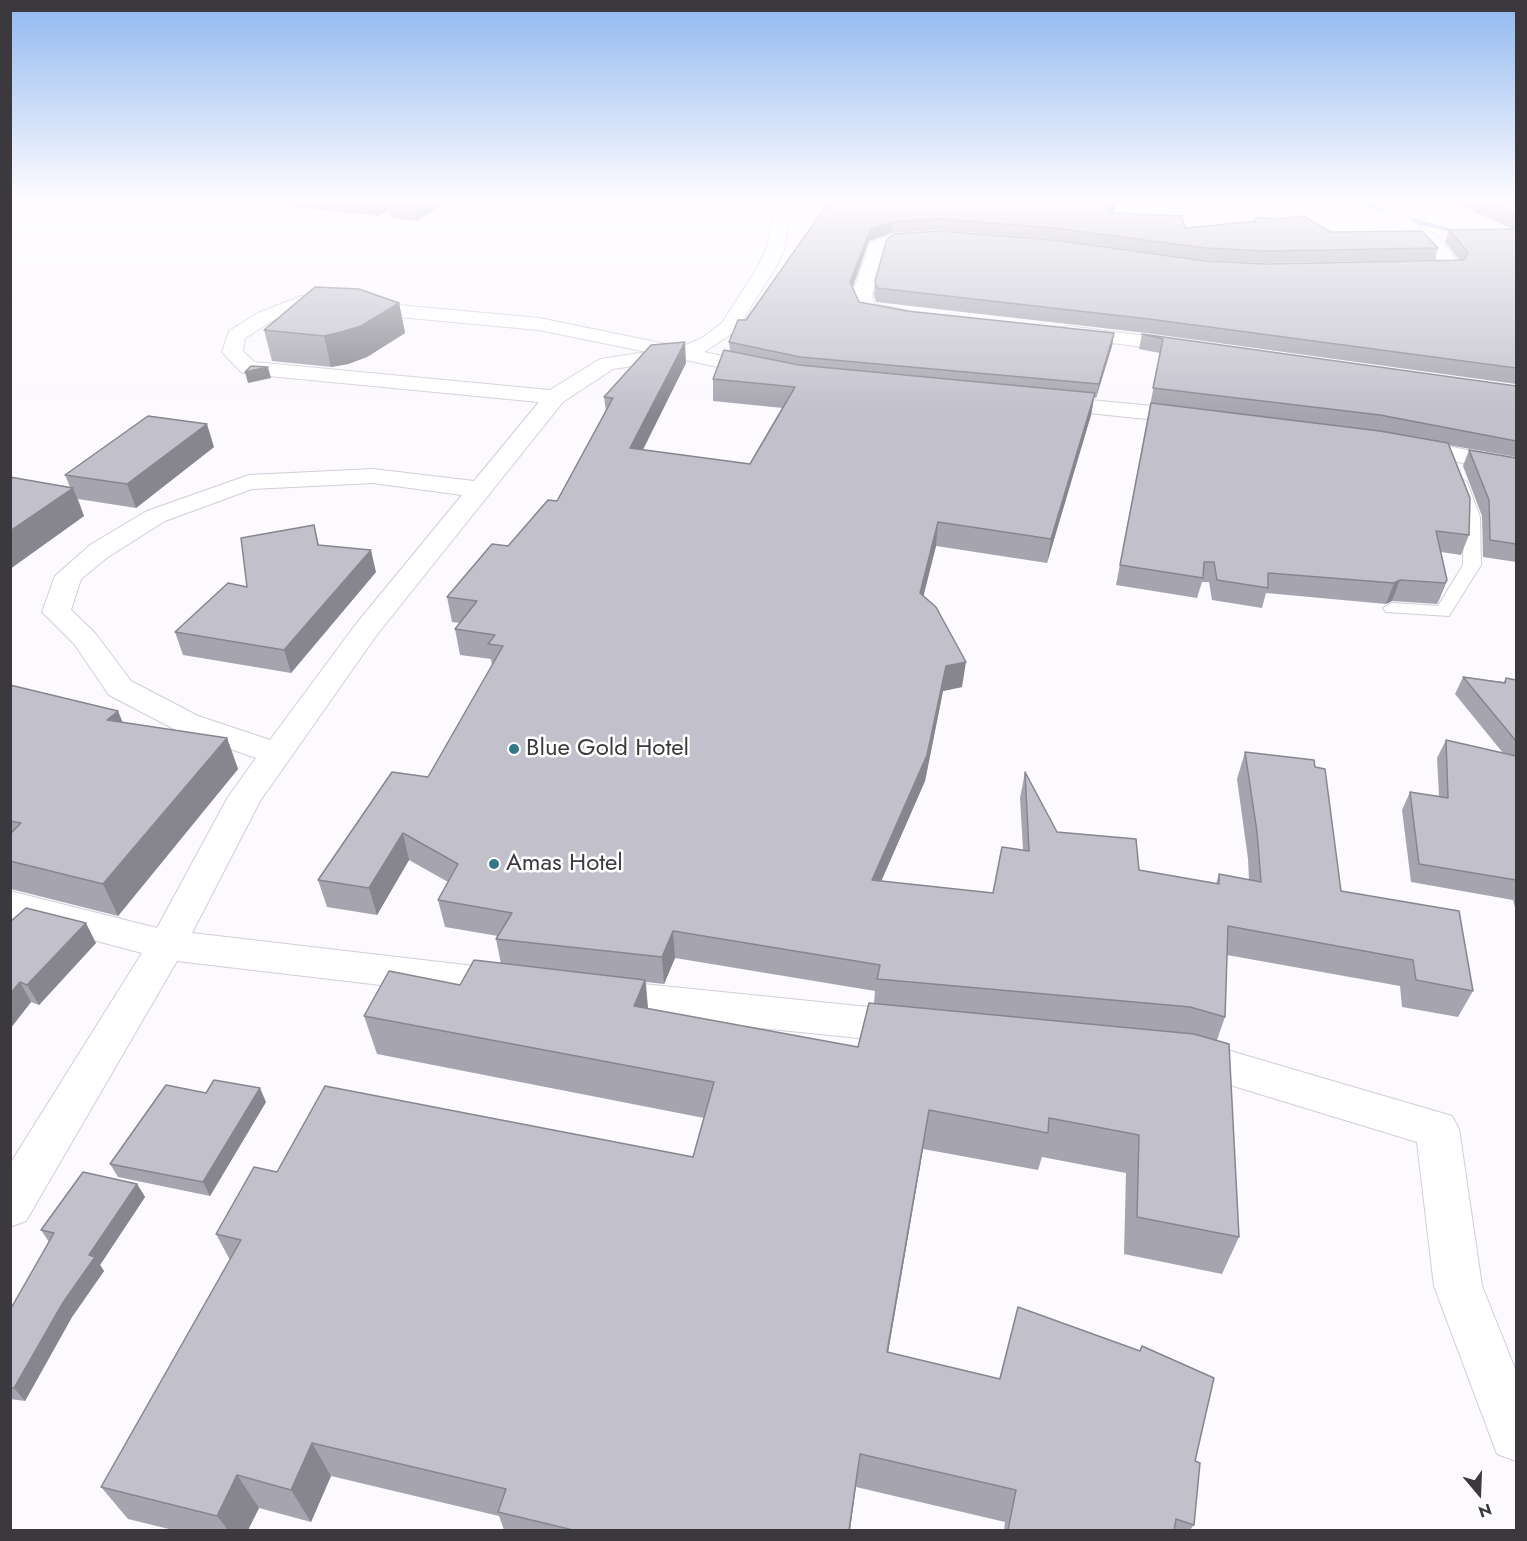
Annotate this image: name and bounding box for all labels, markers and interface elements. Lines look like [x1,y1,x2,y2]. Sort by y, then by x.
place label: Blue Gold Hotel [526,735,689,763]
marker: Blue Gold Hotel [507,742,521,756]
place label: Amas Hotel [506,850,623,878]
marker: Amas Hotel [487,857,501,871]
north arrow [1449,1463,1509,1523]
text: N [1475,1498,1495,1523]

